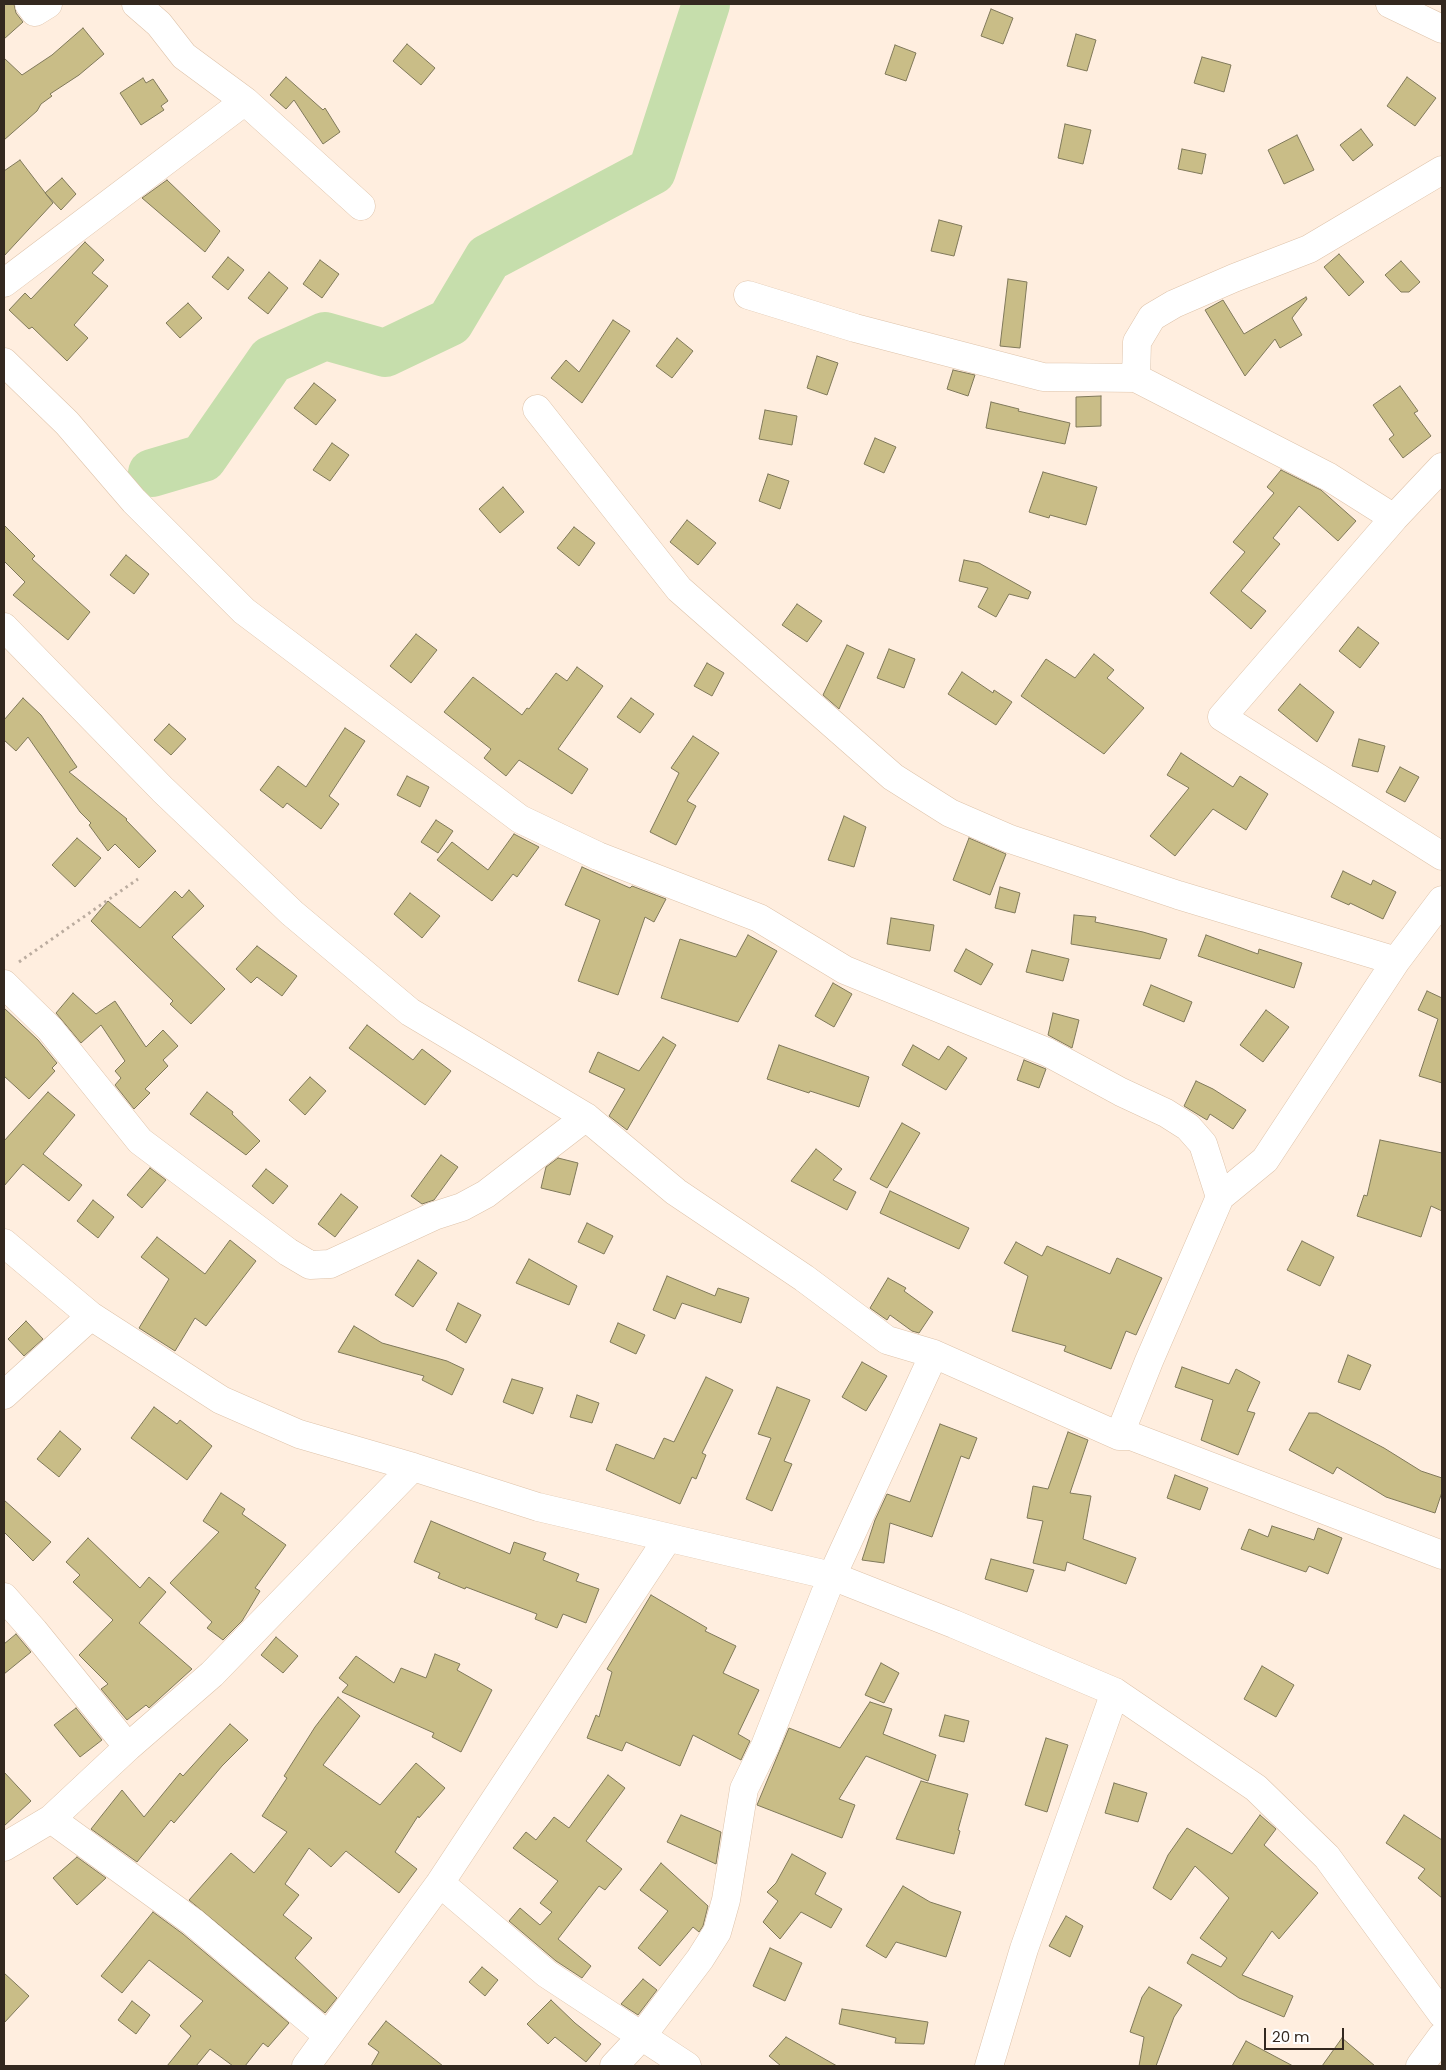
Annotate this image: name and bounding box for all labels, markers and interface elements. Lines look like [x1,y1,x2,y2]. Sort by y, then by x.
scale bar [1266,2018,1346,2050]
text: 20 m [1272,2026,1310,2047]

